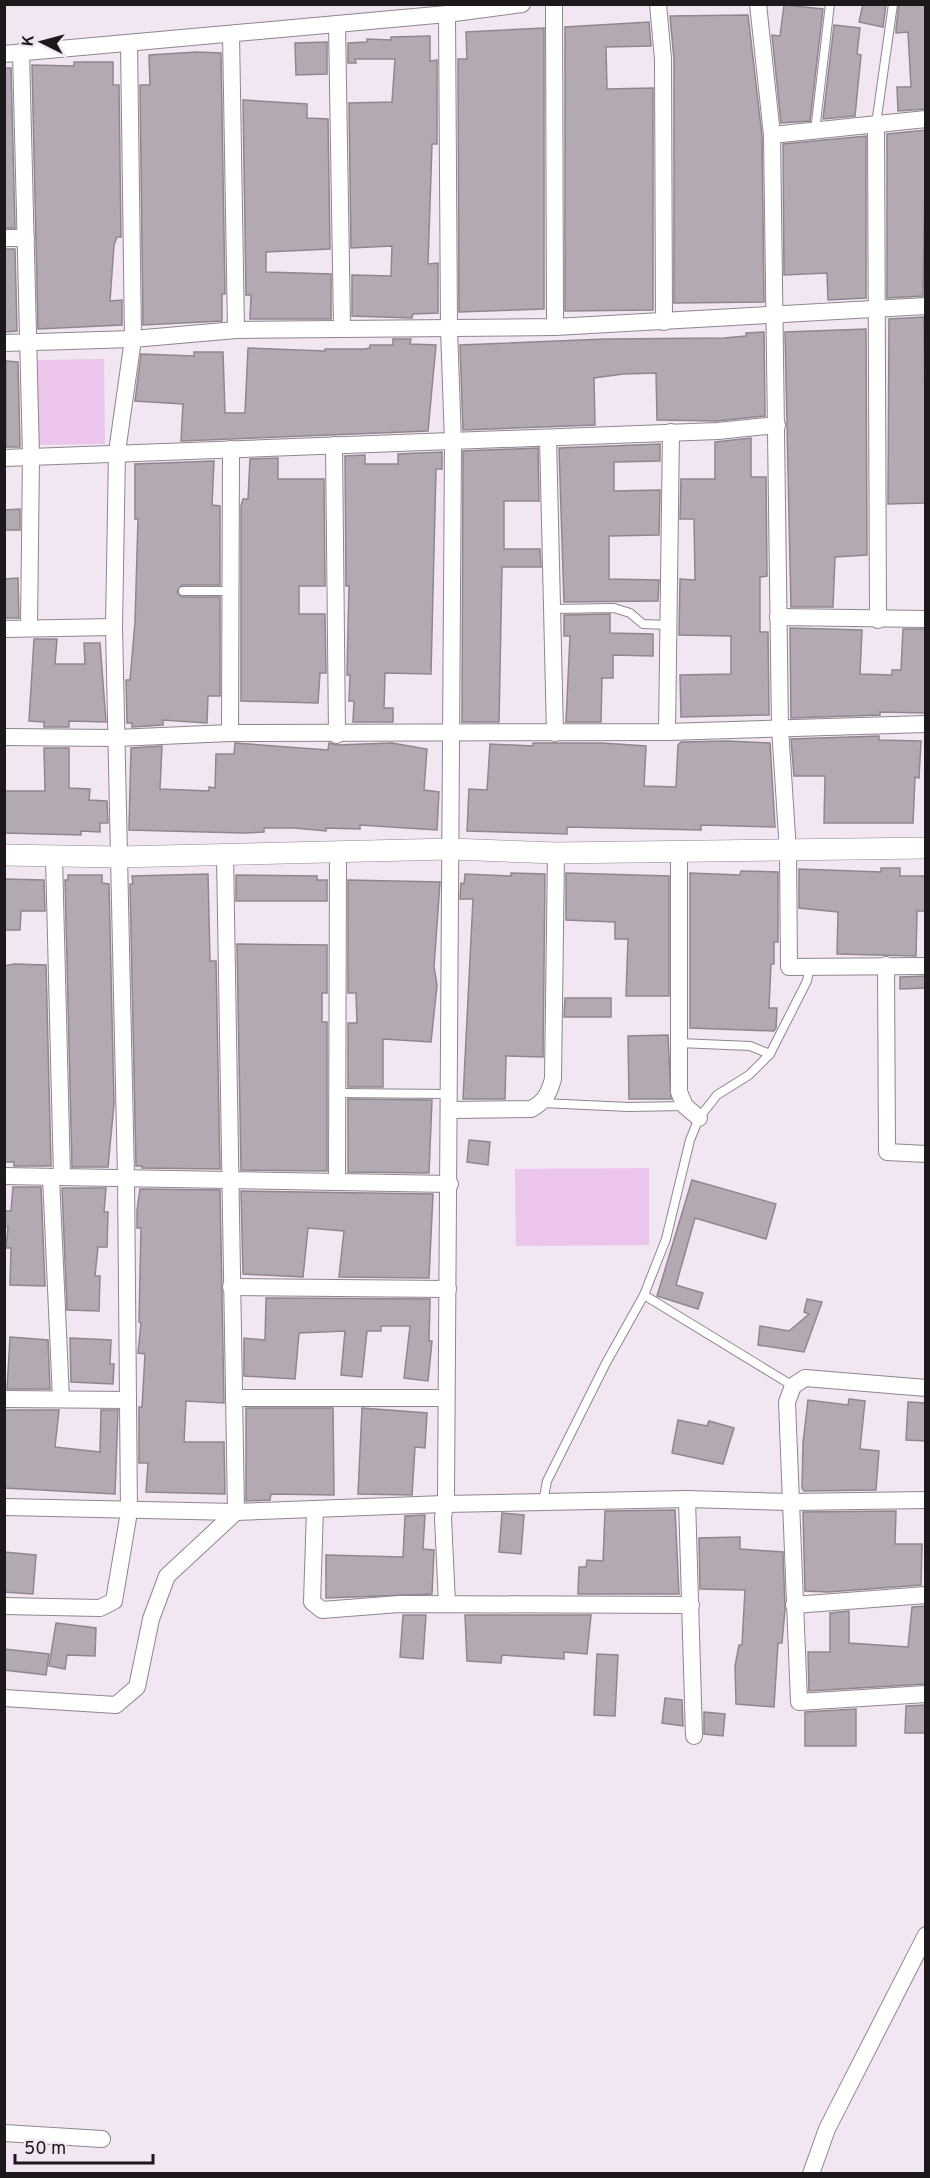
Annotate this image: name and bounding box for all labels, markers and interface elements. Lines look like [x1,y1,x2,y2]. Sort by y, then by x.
north arrow [12,12,72,72]
text: K [19,34,40,47]
scale bar [15,2127,153,2165]
text: 50 m [24,2138,66,2161]

